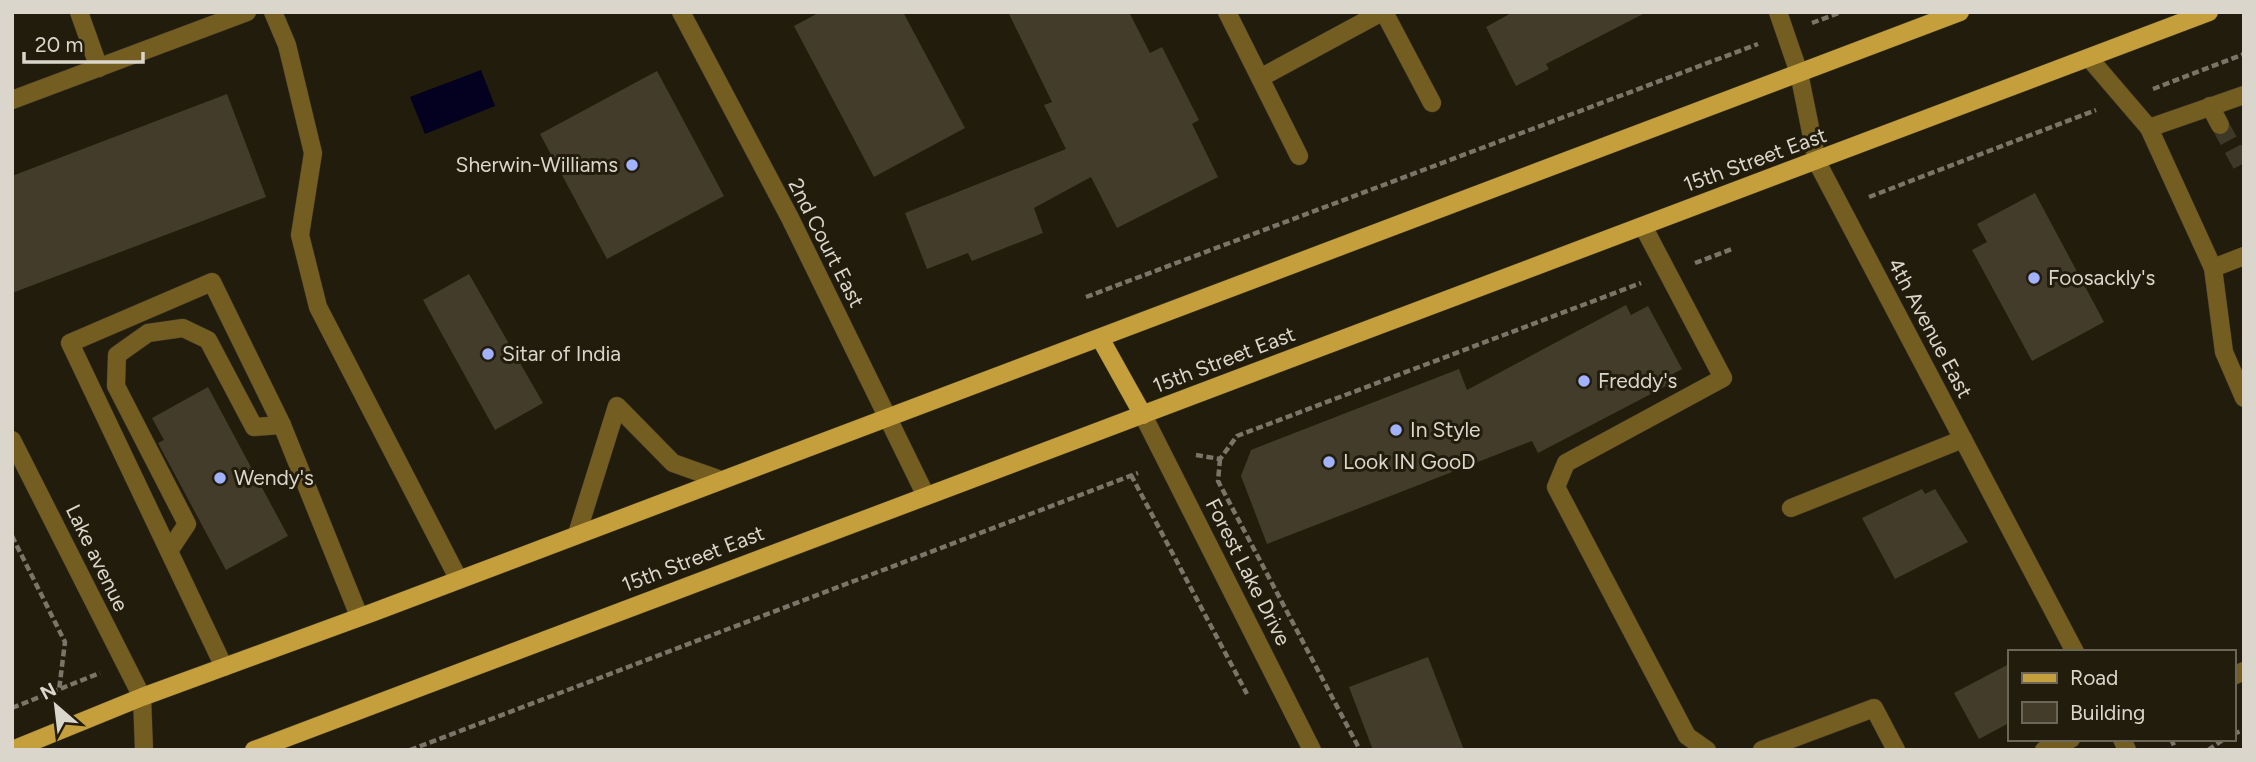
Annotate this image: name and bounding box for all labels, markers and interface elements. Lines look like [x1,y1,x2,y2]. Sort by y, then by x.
scale bar [24,21,144,65]
text: 20 m [35,32,83,57]
street label: 15th Street East [1680,122,1830,197]
place label: Sherwin-Williams [456,152,618,177]
marker: Sherwin-Williams [624,157,640,173]
street label: 2nd Court East [783,174,870,311]
street label: 4th Avenue East [1883,253,1978,402]
place label: Foosackly's [2048,265,2155,290]
marker: Foosackly's [2026,270,2042,286]
street label: 15th Street East [1149,321,1299,398]
place label: Sitar of India [502,341,621,366]
marker: Sitar of India [480,346,496,362]
place label: Freddy's [1598,368,1677,393]
marker: Freddy's [1576,373,1592,389]
place label: In Style [1410,417,1481,442]
marker: In Style [1388,422,1404,438]
place label: Look IN GooD [1343,449,1476,474]
marker: Look IN GooD [1321,454,1337,470]
place label: Wendy's [234,465,314,490]
marker: Wendy's [212,470,228,486]
street label: Forest Lake Drive [1201,494,1296,650]
street label: Lake avenue [61,500,134,615]
street label: 15th Street East [618,520,768,597]
legend [2008,650,2235,741]
text: Road [2070,665,2118,690]
north arrow [21,671,91,741]
text: N [36,678,60,705]
text: Building [2070,700,2145,725]

